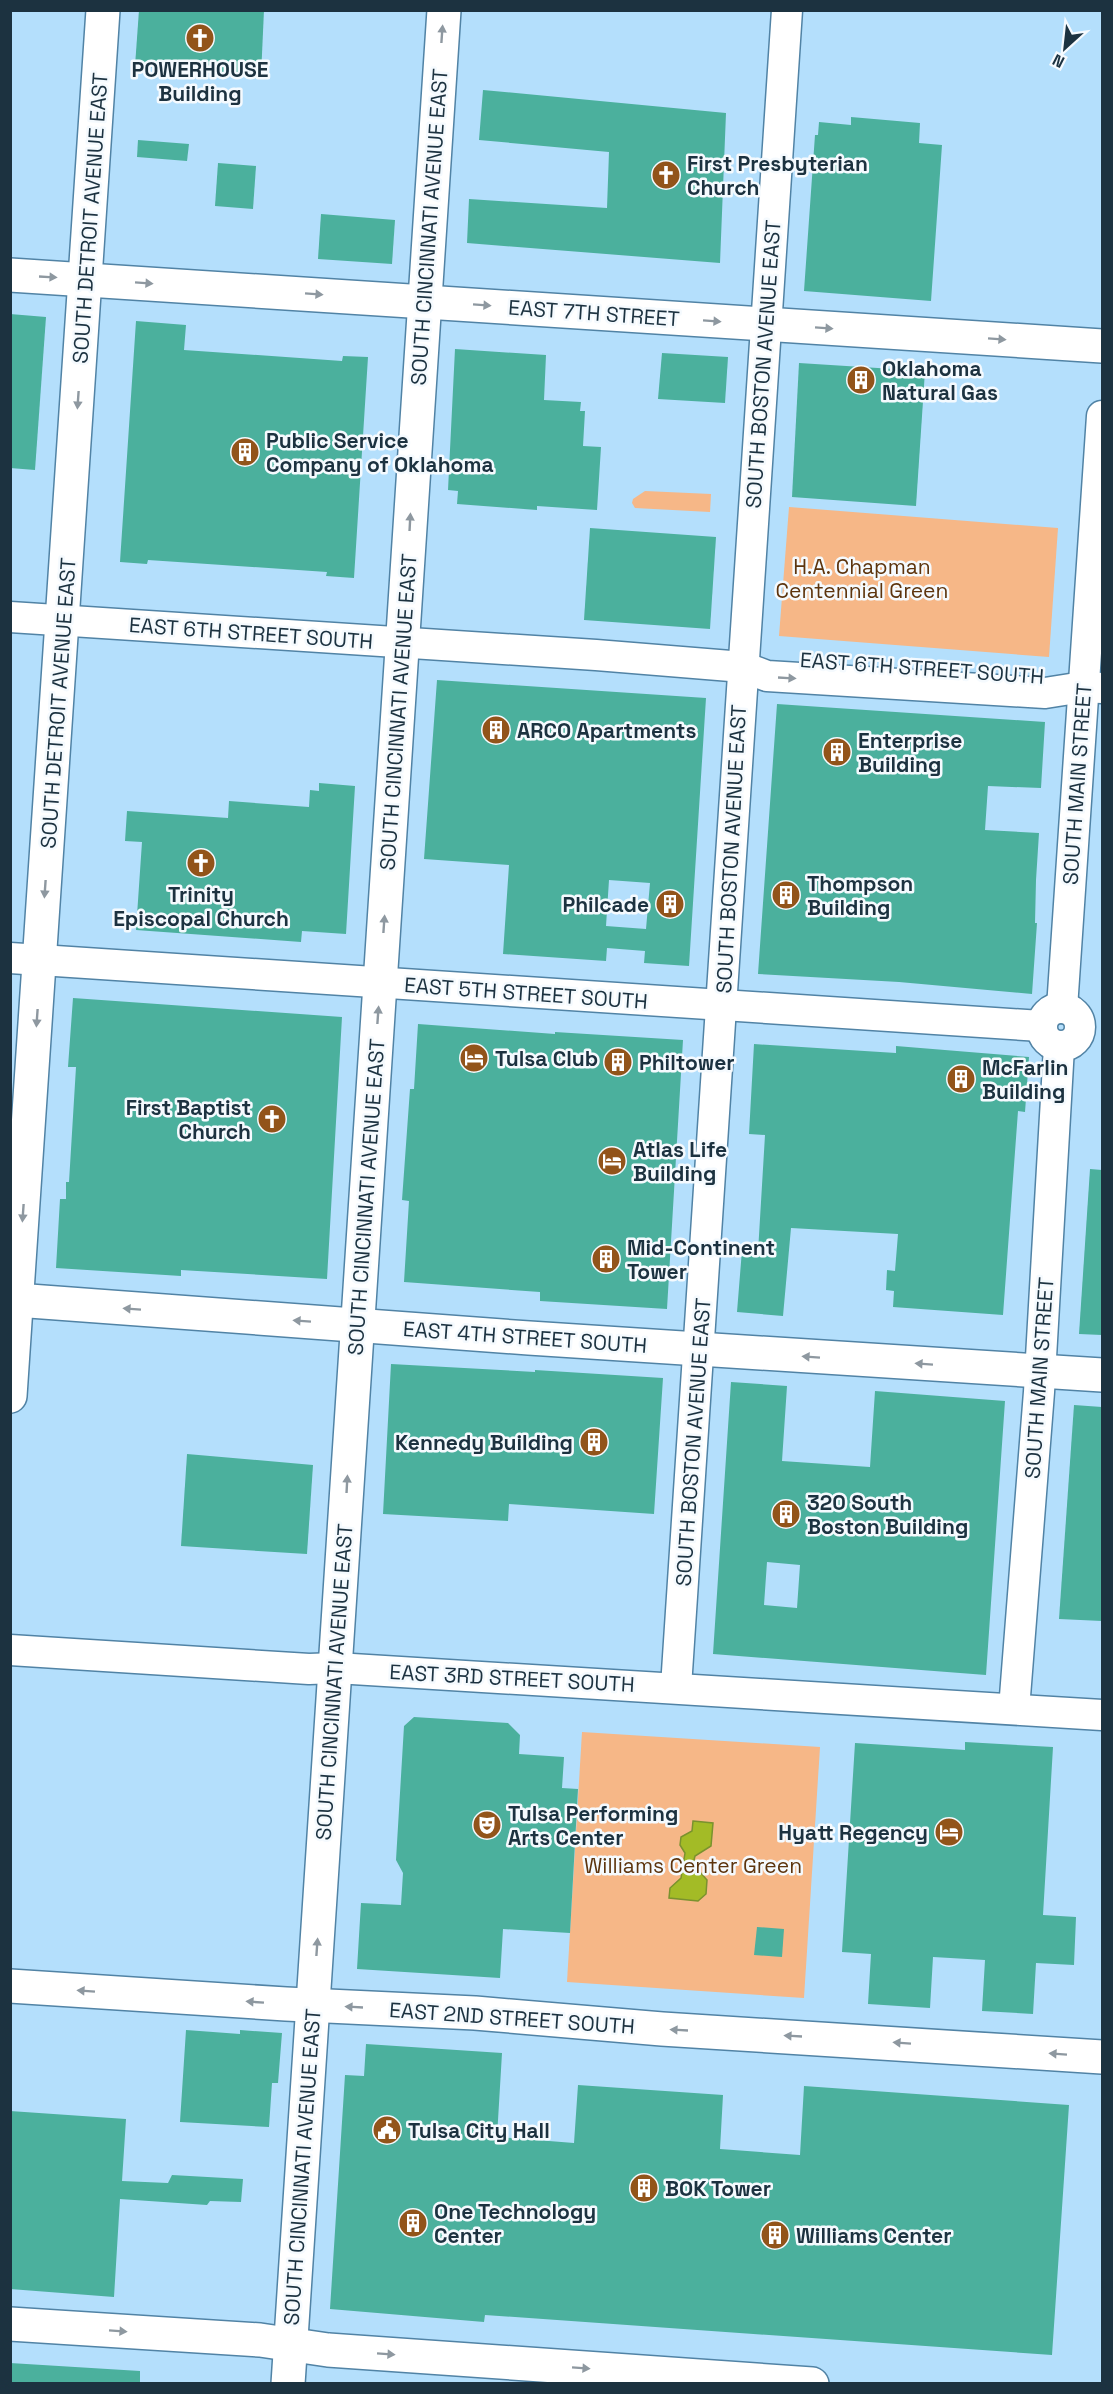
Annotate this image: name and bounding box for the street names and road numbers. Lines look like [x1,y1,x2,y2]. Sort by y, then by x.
street label: SOUTH CINCINNATI AVENUE EAST [404,68,454,386]
street label: SOUTH DETROIT AVENUE EAST [66,72,114,364]
street label: SOUTH BOSTON AVENUE EAST [739,219,787,509]
street label: EAST 7TH STREET [507,294,681,332]
street label: SOUTH CINCINNATI AVENUE EAST [373,553,423,871]
street label: SOUTH DETROIT AVENUE EAST [34,557,82,849]
street label: EAST 6TH STREET SOUTH [128,611,374,655]
street label: EAST 6TH STREET SOUTH [799,646,1045,690]
street label: SOUTH MAIN STREET [1056,682,1098,886]
street label: SOUTH BOSTON AVENUE EAST [710,704,752,994]
street label: EAST 5TH STREET SOUTH [403,971,649,1015]
street label: SOUTH CINCINNATI AVENUE EAST [341,1038,391,1356]
street label: SOUTH MAIN STREET [1018,1276,1060,1480]
street label: SOUTH BOSTON AVENUE EAST [669,1297,717,1587]
street label: EAST 4TH STREET SOUTH [402,1315,648,1359]
street label: SOUTH CINCINNATI AVENUE EAST [309,1523,359,1841]
street label: EAST 3RD STREET SOUTH [389,1658,635,1698]
street label: EAST 2ND STREET SOUTH [388,1996,636,2040]
street label: SOUTH CINCINNATI AVENUE EAST [277,2008,327,2326]

